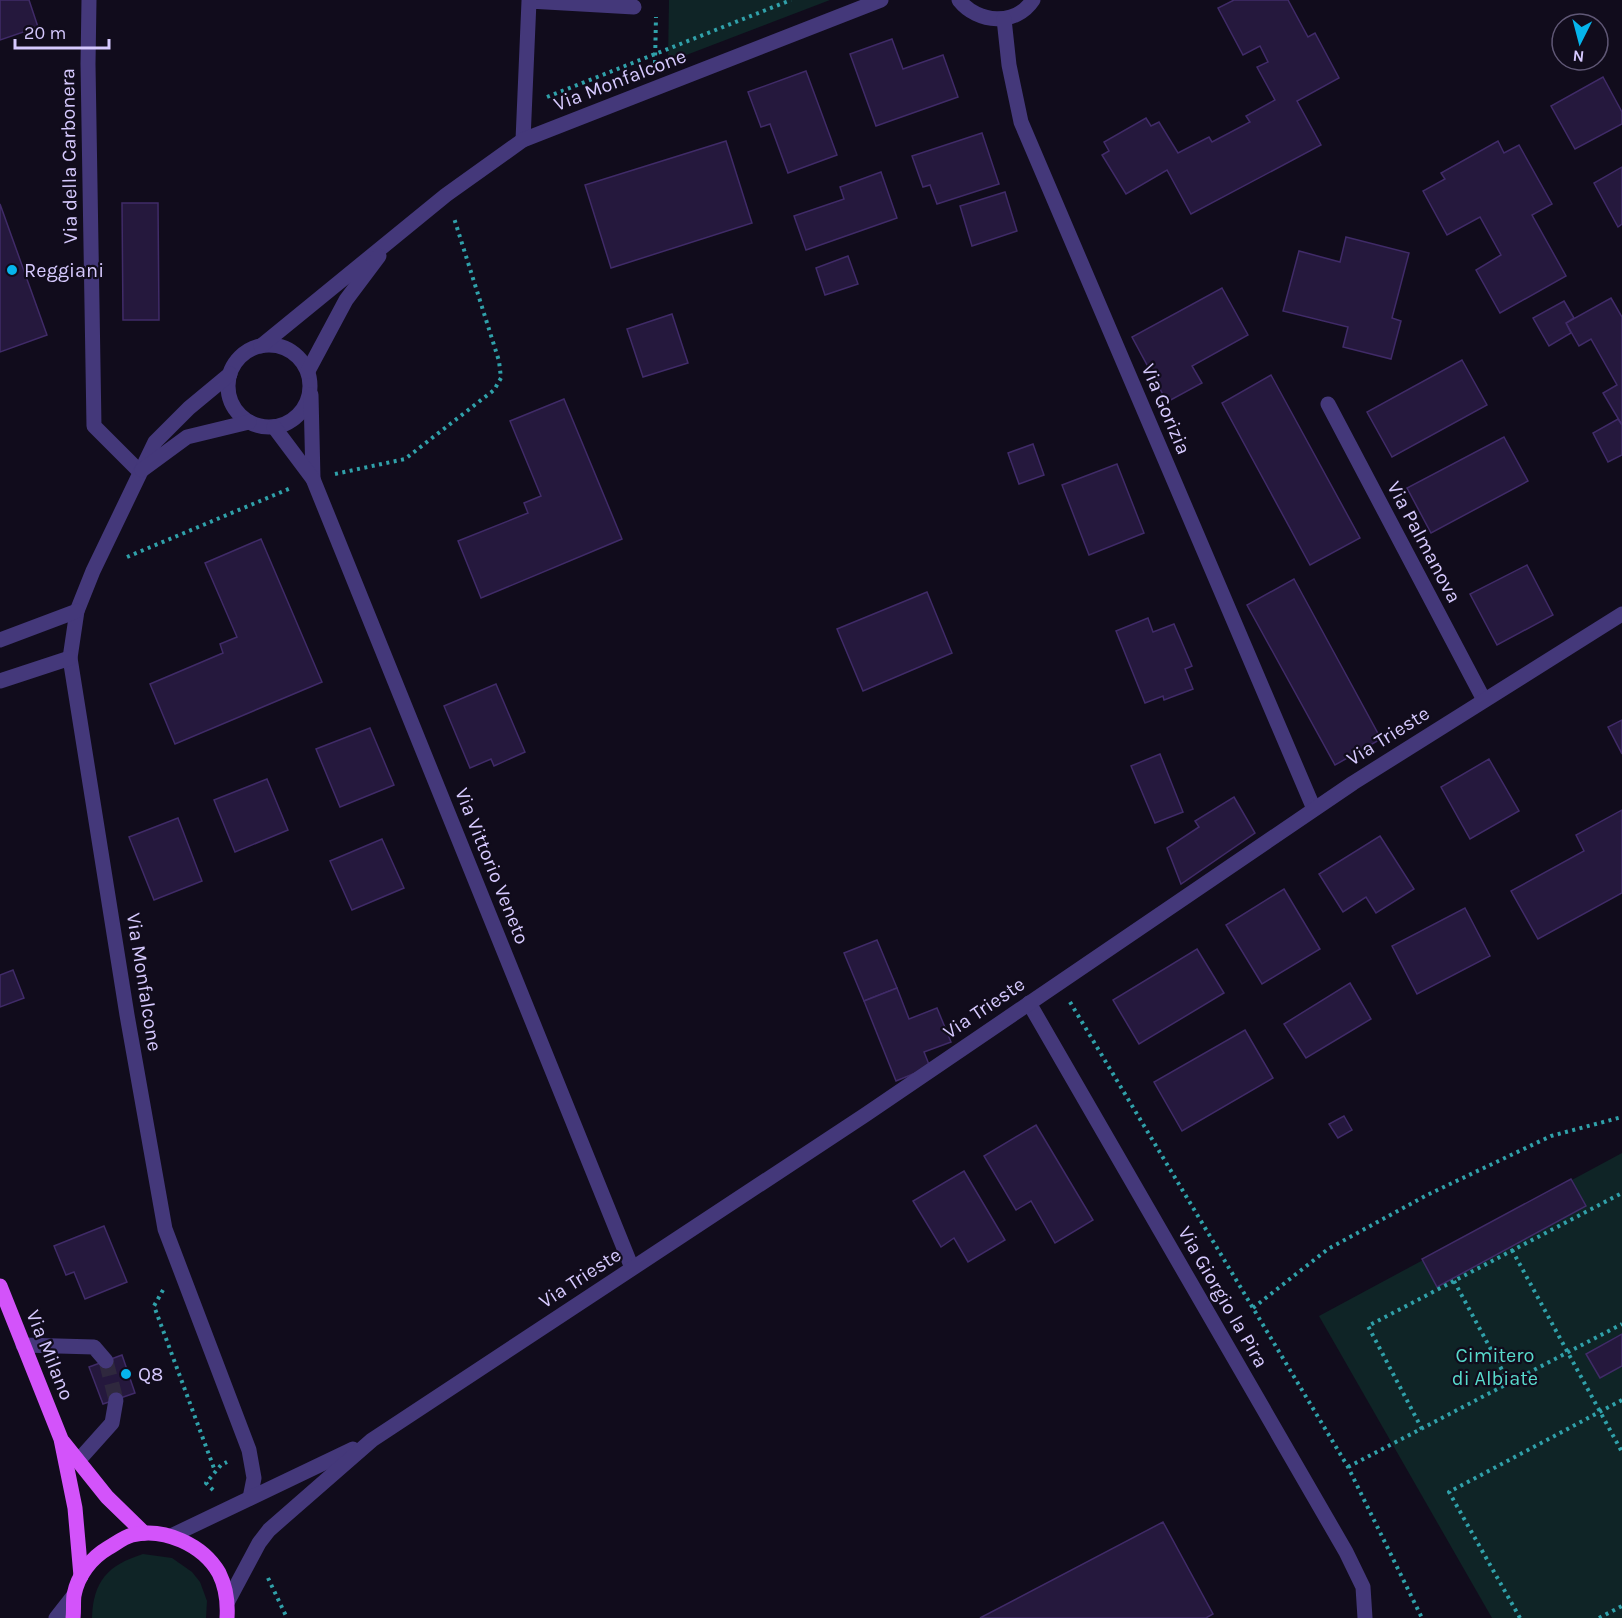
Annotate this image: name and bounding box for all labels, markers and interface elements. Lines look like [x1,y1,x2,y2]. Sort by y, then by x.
scale bar [15,12,110,50]
north arrow [1550,12,1610,72]
text: 20 m [24,22,66,44]
street label: Via Monfalcone [551,44,689,116]
text: N [1572,46,1585,66]
street label: Via della Carbonera [56,68,82,244]
place label: Reggiani [24,259,104,282]
marker: Reggiani [5,263,19,277]
street label: Via Gorizia [1137,360,1195,458]
street label: Via Palmanova [1382,477,1466,607]
street label: Via Trieste [1342,702,1434,770]
street label: Via Vittorio Veneto [450,784,534,948]
street label: Via Monfalcone [122,911,166,1053]
street label: Via Trieste [939,972,1029,1044]
street label: Via Giorgio la Pira [1173,1222,1273,1372]
street label: Via Trieste [535,1243,625,1313]
street label: Via Milano [21,1306,79,1404]
park label: Cimitero di Albiate [1452,1344,1538,1390]
place label: Q8 [138,1363,163,1386]
marker: Q8 [119,1367,133,1381]

